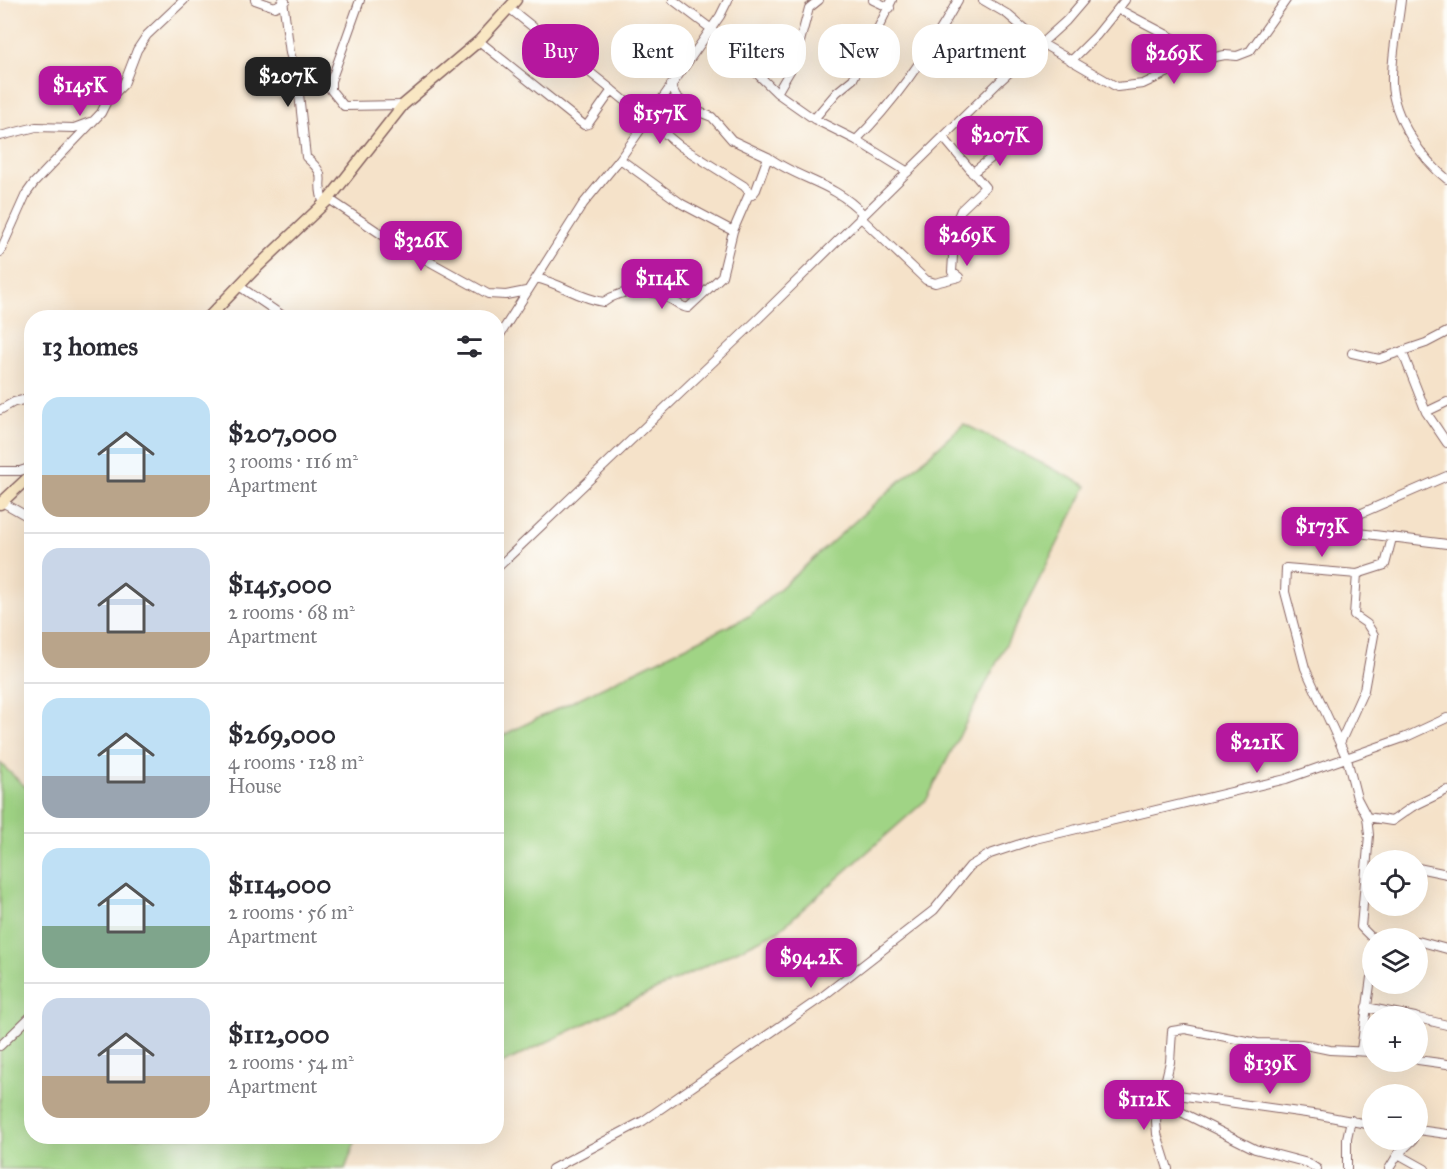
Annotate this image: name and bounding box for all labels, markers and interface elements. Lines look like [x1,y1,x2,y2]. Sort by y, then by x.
chip: Buy [522,24,599,78]
chip: Rent [611,24,695,78]
chip: Filters [707,24,806,78]
chip: New [818,24,900,78]
chip: Apartment [912,24,1048,78]
pin: $269K [1132,34,1216,85]
text: $269K [1145,41,1203,65]
pin: $207K [246,57,330,108]
text: $207K [259,64,317,88]
pin: $145K [38,66,122,117]
text: $145K [53,73,107,97]
pin: $157K [618,94,702,145]
text: $157K [633,101,687,125]
pin: $207K [958,116,1042,167]
text: $207K [971,123,1029,147]
pin: $269K [925,216,1009,267]
pin: $326K [379,221,463,272]
text: $269K [938,223,996,247]
text: $326K [394,228,448,252]
pin: $114K [620,259,704,310]
text: $114K [635,266,689,290]
text: 13 homes [42,330,138,362]
icon: filters [453,330,486,363]
text: $207,000 [228,417,337,449]
icon: home [90,421,162,493]
text: 3 rooms · 116 m² [228,449,358,473]
text: Apartment [228,473,317,497]
pin: $173K [1280,507,1364,558]
text: $173K [1296,514,1348,538]
text: $145,000 [228,568,332,600]
icon: home [90,572,162,644]
text: 2 rooms · 68 m² [228,600,355,624]
text: Apartment [228,624,317,648]
text: $269,000 [228,718,336,750]
icon: home [90,722,162,794]
pin: $221K [1215,723,1299,774]
text: $221K [1230,730,1284,754]
text: 4 rooms · 128 m² [228,750,364,774]
text: House [228,774,282,798]
map controls [1362,850,1428,1150]
button: locate [1362,850,1428,916]
text: $114,000 [228,868,331,900]
icon: home [90,872,162,944]
text: 2 rooms · 56 m² [228,900,354,924]
text: Apartment [228,924,317,948]
button: layers [1362,928,1428,994]
pin: $94.2K [762,938,860,989]
text: $94.2K [780,945,842,969]
button: + [1362,1006,1428,1072]
text: $112,000 [228,1018,330,1050]
icon: home [90,1022,162,1094]
pin: $139K [1228,1044,1312,1095]
text: 2 rooms · 54 m² [228,1050,354,1074]
text: $139K [1244,1051,1296,1075]
text: Apartment [228,1074,317,1098]
pin: $112K [1102,1080,1186,1131]
button: − [1362,1084,1428,1150]
text: $112K [1118,1087,1170,1111]

